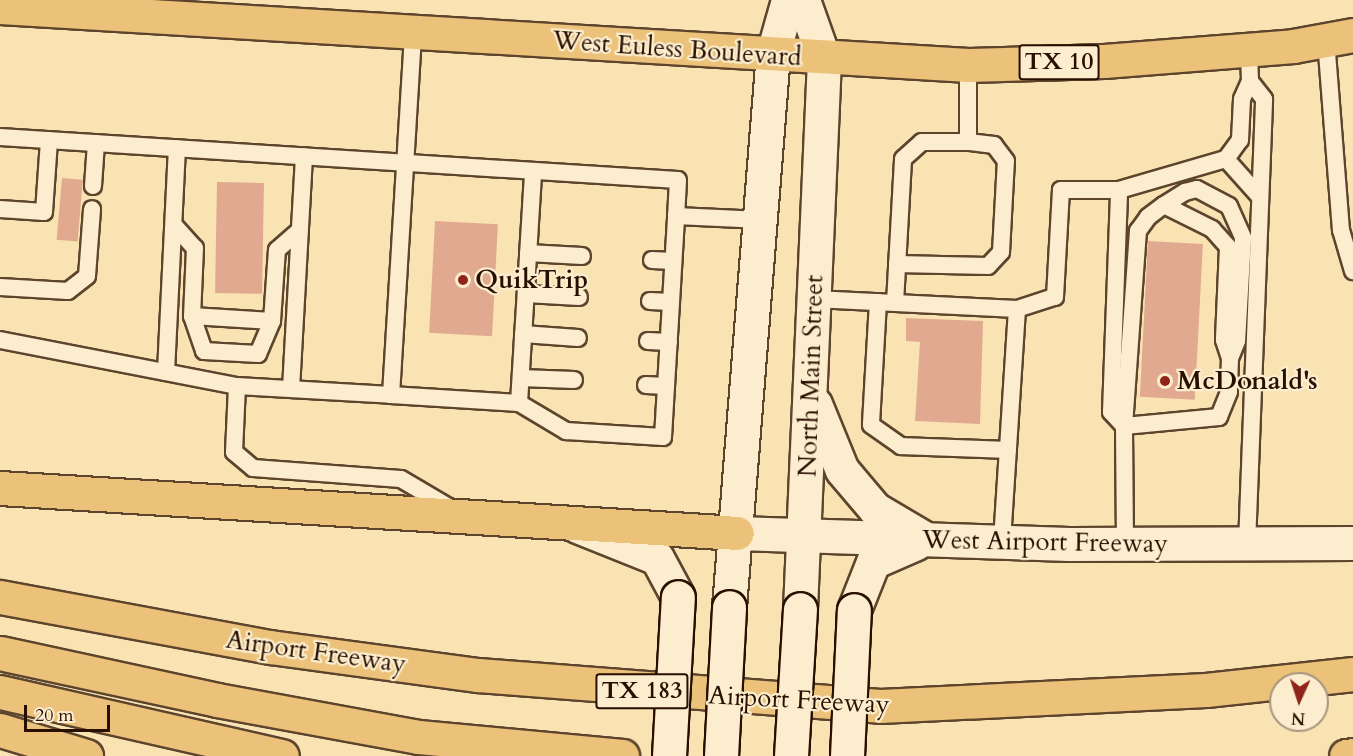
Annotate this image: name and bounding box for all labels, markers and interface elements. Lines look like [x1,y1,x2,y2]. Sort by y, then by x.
street label: West Euless Boulevard [551,25,803,73]
road number: TX 10 [1018,41,1100,83]
place label: QuikTrip [475,264,588,296]
marker: QuikTrip [456,273,470,287]
street label: North Main Street [792,274,830,478]
place label: McDonald's [1177,365,1318,397]
marker: McDonald's [1158,374,1172,388]
street label: West Airport Freeway [922,524,1168,560]
street label: Airport Freeway [224,624,408,680]
road number: TX 183 [594,670,690,712]
north arrow [1269,672,1329,732]
street label: Airport Freeway [708,680,890,720]
scale bar [27,693,112,731]
text: 20 m [35,703,74,728]
text: N [1291,707,1306,729]

